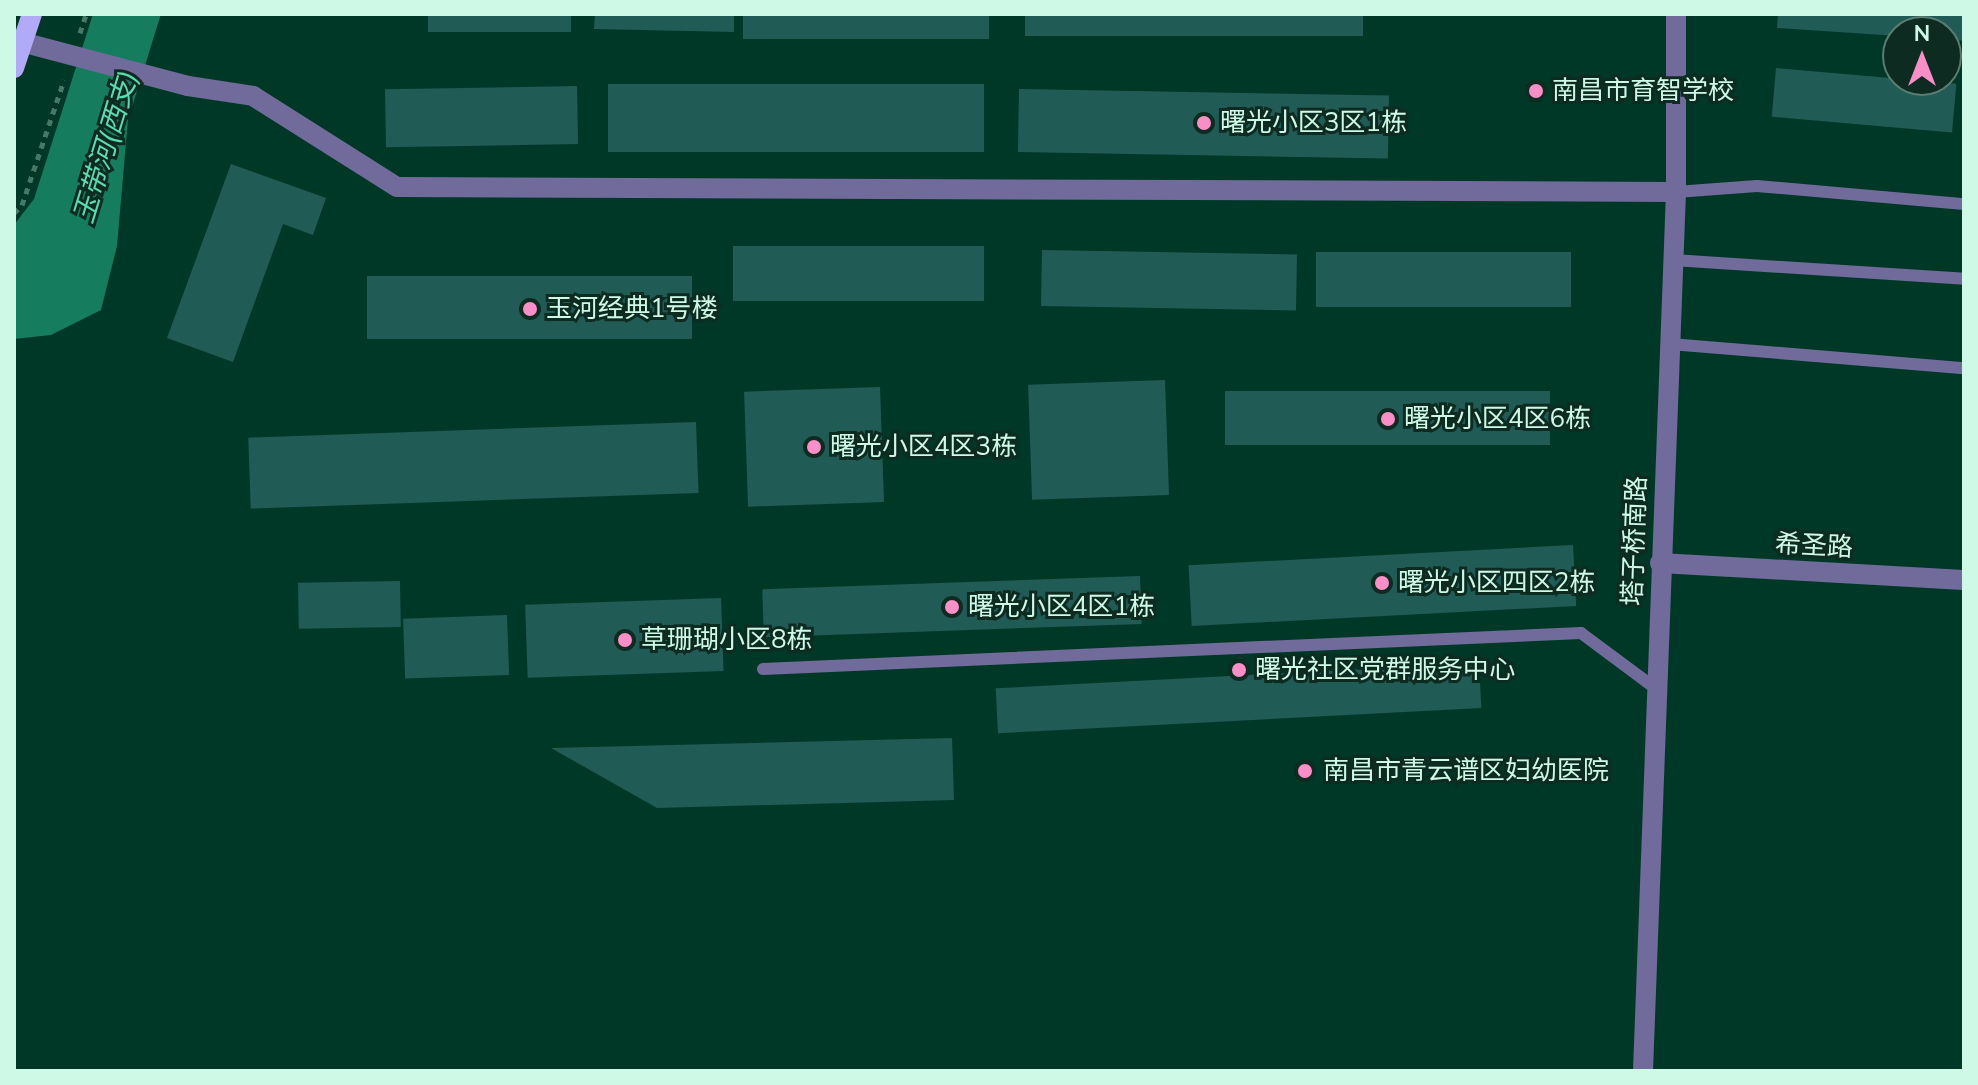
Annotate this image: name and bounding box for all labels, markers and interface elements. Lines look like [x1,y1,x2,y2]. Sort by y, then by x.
north arrow [1882,16,1962,96]
text: N [1914,19,1930,49]
water label: 玉带河(西支) [67,67,145,227]
place label: 南昌市育智学校 [1552,75,1734,107]
marker: 南昌市育智学校 [1527,82,1545,100]
place label: 曙光小区3区1栋 [1220,107,1407,139]
marker: 曙光小区3区1栋 [1195,114,1213,132]
place label: 玉河经典1号楼 [546,293,718,325]
marker: 玉河经典1号楼 [521,300,539,318]
place label: 曙光小区4区6栋 [1404,403,1591,435]
marker: 曙光小区4区6栋 [1379,410,1397,428]
place label: 曙光小区4区3栋 [830,431,1017,463]
marker: 曙光小区4区3栋 [805,438,823,456]
street label: 塔子桥南路 [1617,475,1653,607]
street label: 希圣路 [1774,528,1854,564]
place label: 曙光小区四区2栋 [1398,567,1596,599]
marker: 曙光小区四区2栋 [1373,574,1391,592]
place label: 曙光小区4区1栋 [968,591,1155,623]
marker: 曙光小区4区1栋 [943,598,961,616]
place label: 草珊瑚小区8栋 [641,624,813,656]
marker: 草珊瑚小区8栋 [616,631,634,649]
place label: 曙光社区党群服务中心 [1255,654,1515,686]
marker: 曙光社区党群服务中心 [1230,661,1248,679]
place label: 南昌市青云谱区妇幼医院 [1323,755,1609,787]
marker: 南昌市青云谱区妇幼医院 [1294,760,1316,782]

